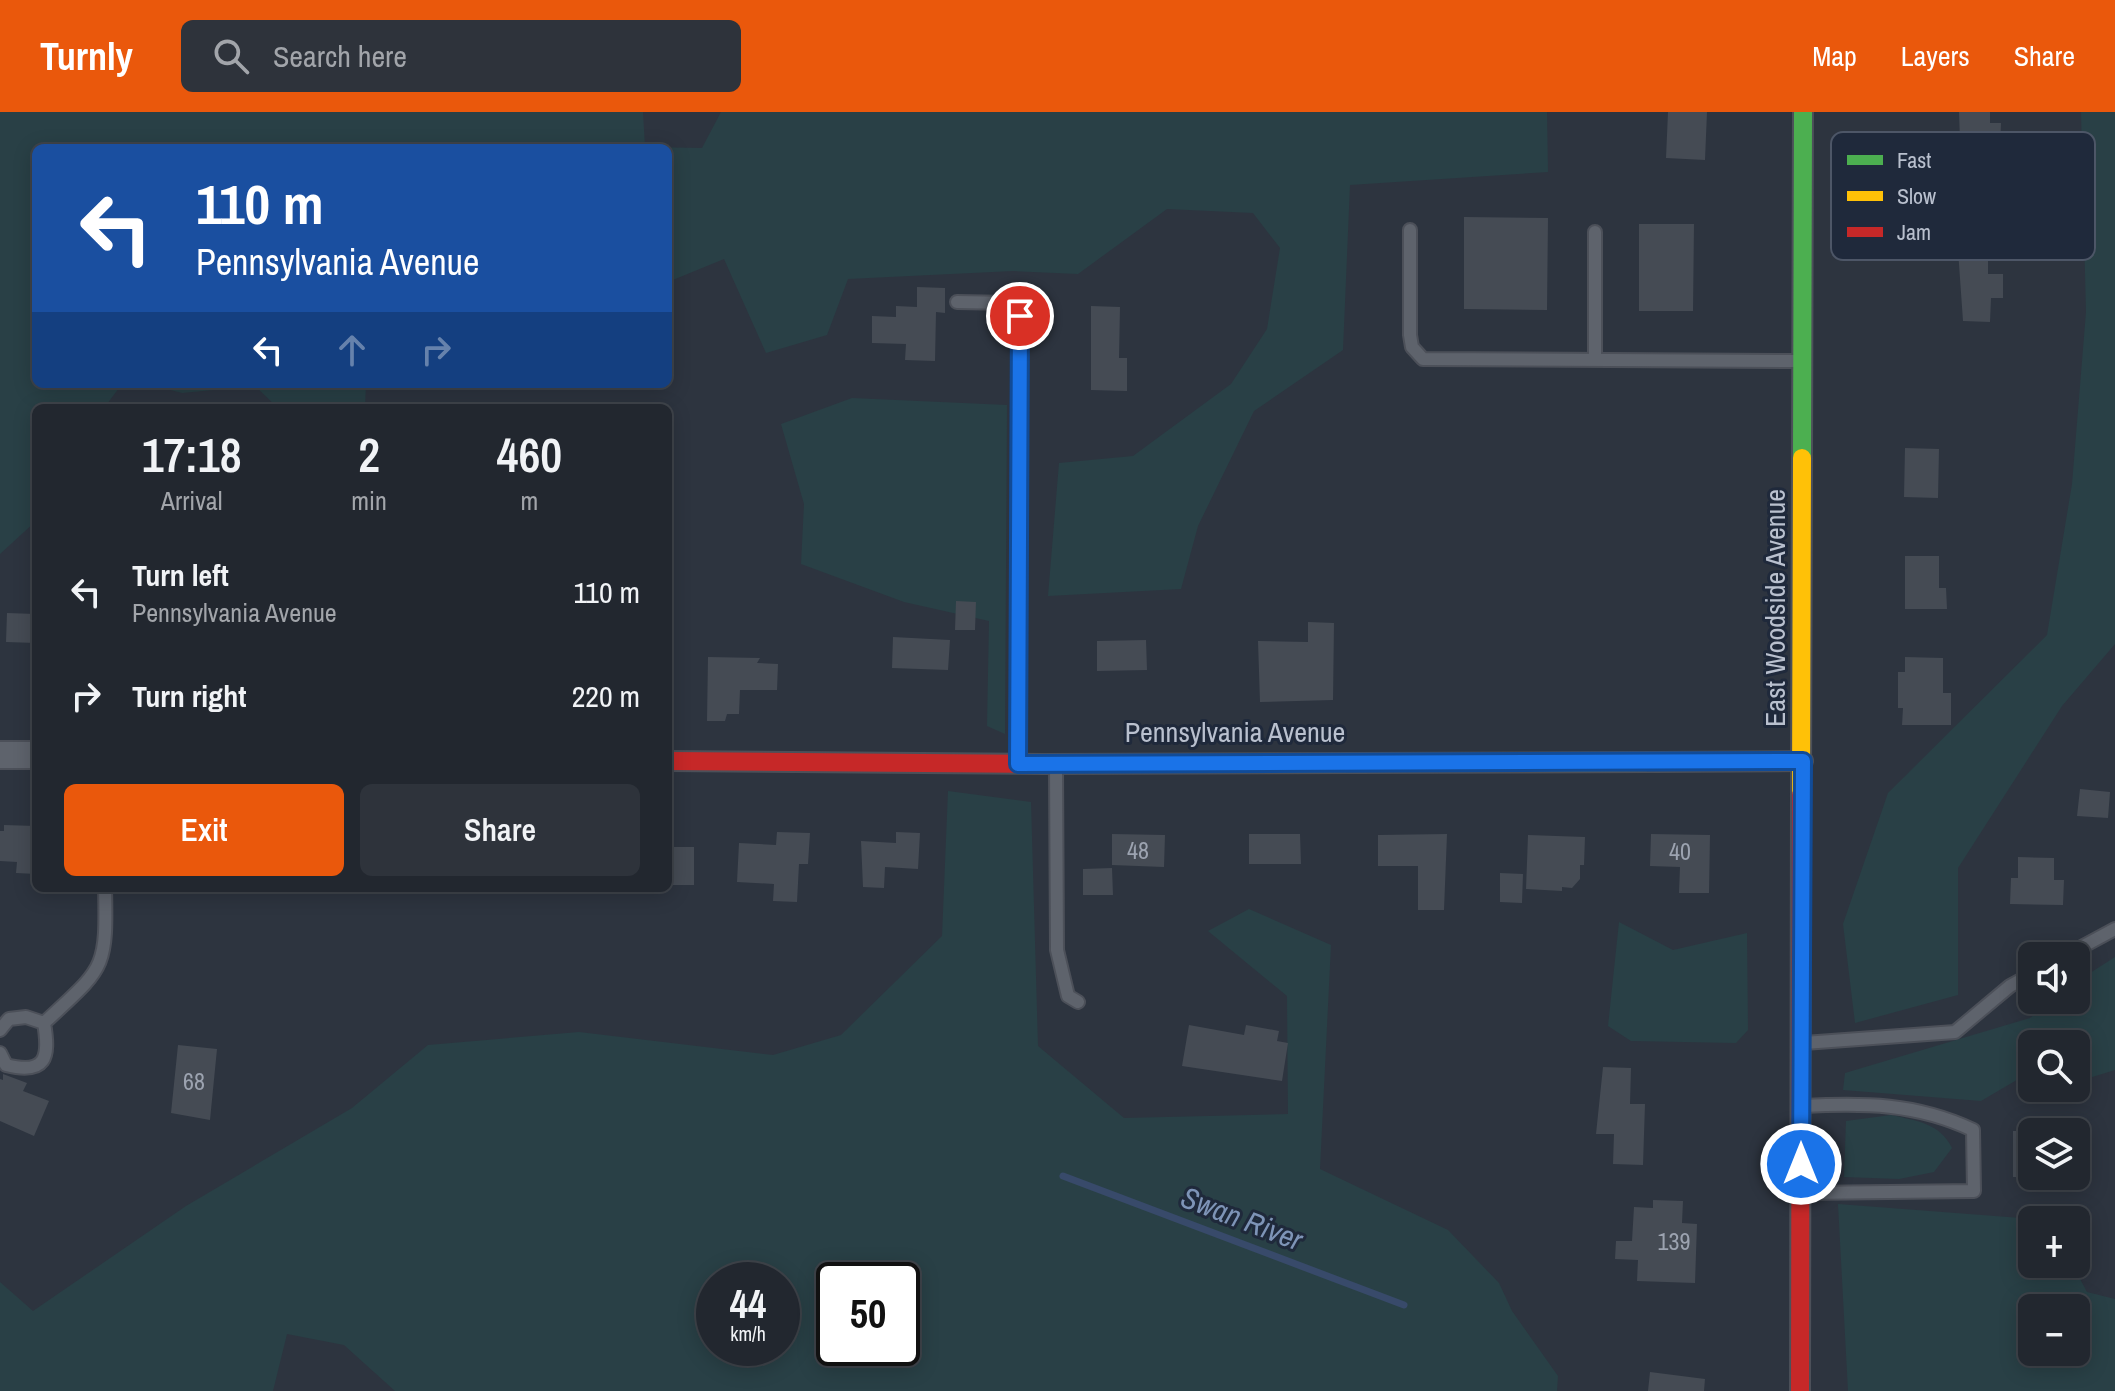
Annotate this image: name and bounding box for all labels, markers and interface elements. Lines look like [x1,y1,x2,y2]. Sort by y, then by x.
search box [181,20,741,92]
text: Turnly [40,31,133,82]
icon: search [209,34,253,78]
text: Search here [273,36,407,76]
text: Map [1812,37,1857,75]
text: Layers [1901,37,1970,75]
text: Share [2014,37,2075,75]
legend [1831,132,2095,260]
text: Fast [1897,145,1931,175]
text: 110 m [196,166,324,241]
icon: left [64,176,168,280]
text: Slow [1897,181,1936,211]
text: Jam [1897,217,1931,247]
text: Pennsylvania Avenue [196,238,479,286]
pin [986,282,1054,350]
icon: arrive [998,294,1042,338]
icon: left [246,328,290,372]
icon: ahead [330,328,374,372]
icon: right [414,328,458,372]
text: 17:18 [142,422,242,487]
text: 2 [358,422,380,487]
text: 460 [497,422,562,487]
text: Arrival [161,483,222,518]
text: min [351,483,387,518]
text: m [521,483,538,518]
street label: East Woodside Avenue [1756,489,1794,727]
text: Turn left [132,555,229,595]
icon: left [64,570,108,614]
text: 110 m [573,572,640,612]
text: Pennsylvania Avenue [132,595,337,630]
icon: right [64,674,108,718]
text: Turn right [132,676,246,716]
text: 220 m [572,676,640,716]
street label: Pennsylvania Avenue [1125,713,1345,751]
button: Exit [64,784,344,876]
button: Share [360,784,640,876]
house number: 48 [1127,834,1149,866]
house number: 40 [1669,835,1691,867]
map controls [2018,942,2090,1366]
button: sound [2018,942,2090,1014]
button: search [2018,1030,2090,1102]
house number: 68 [183,1065,205,1097]
button: layers [2018,1118,2090,1190]
position arrow [1759,1122,1843,1206]
water label: Swan River [1175,1177,1309,1260]
button: + [2018,1206,2090,1278]
house number: 139 [1658,1225,1690,1257]
speed limit sign: 50 [816,1262,920,1366]
text: 44 [730,1277,766,1330]
button: − [2018,1294,2090,1366]
text: km/h [730,1320,766,1347]

